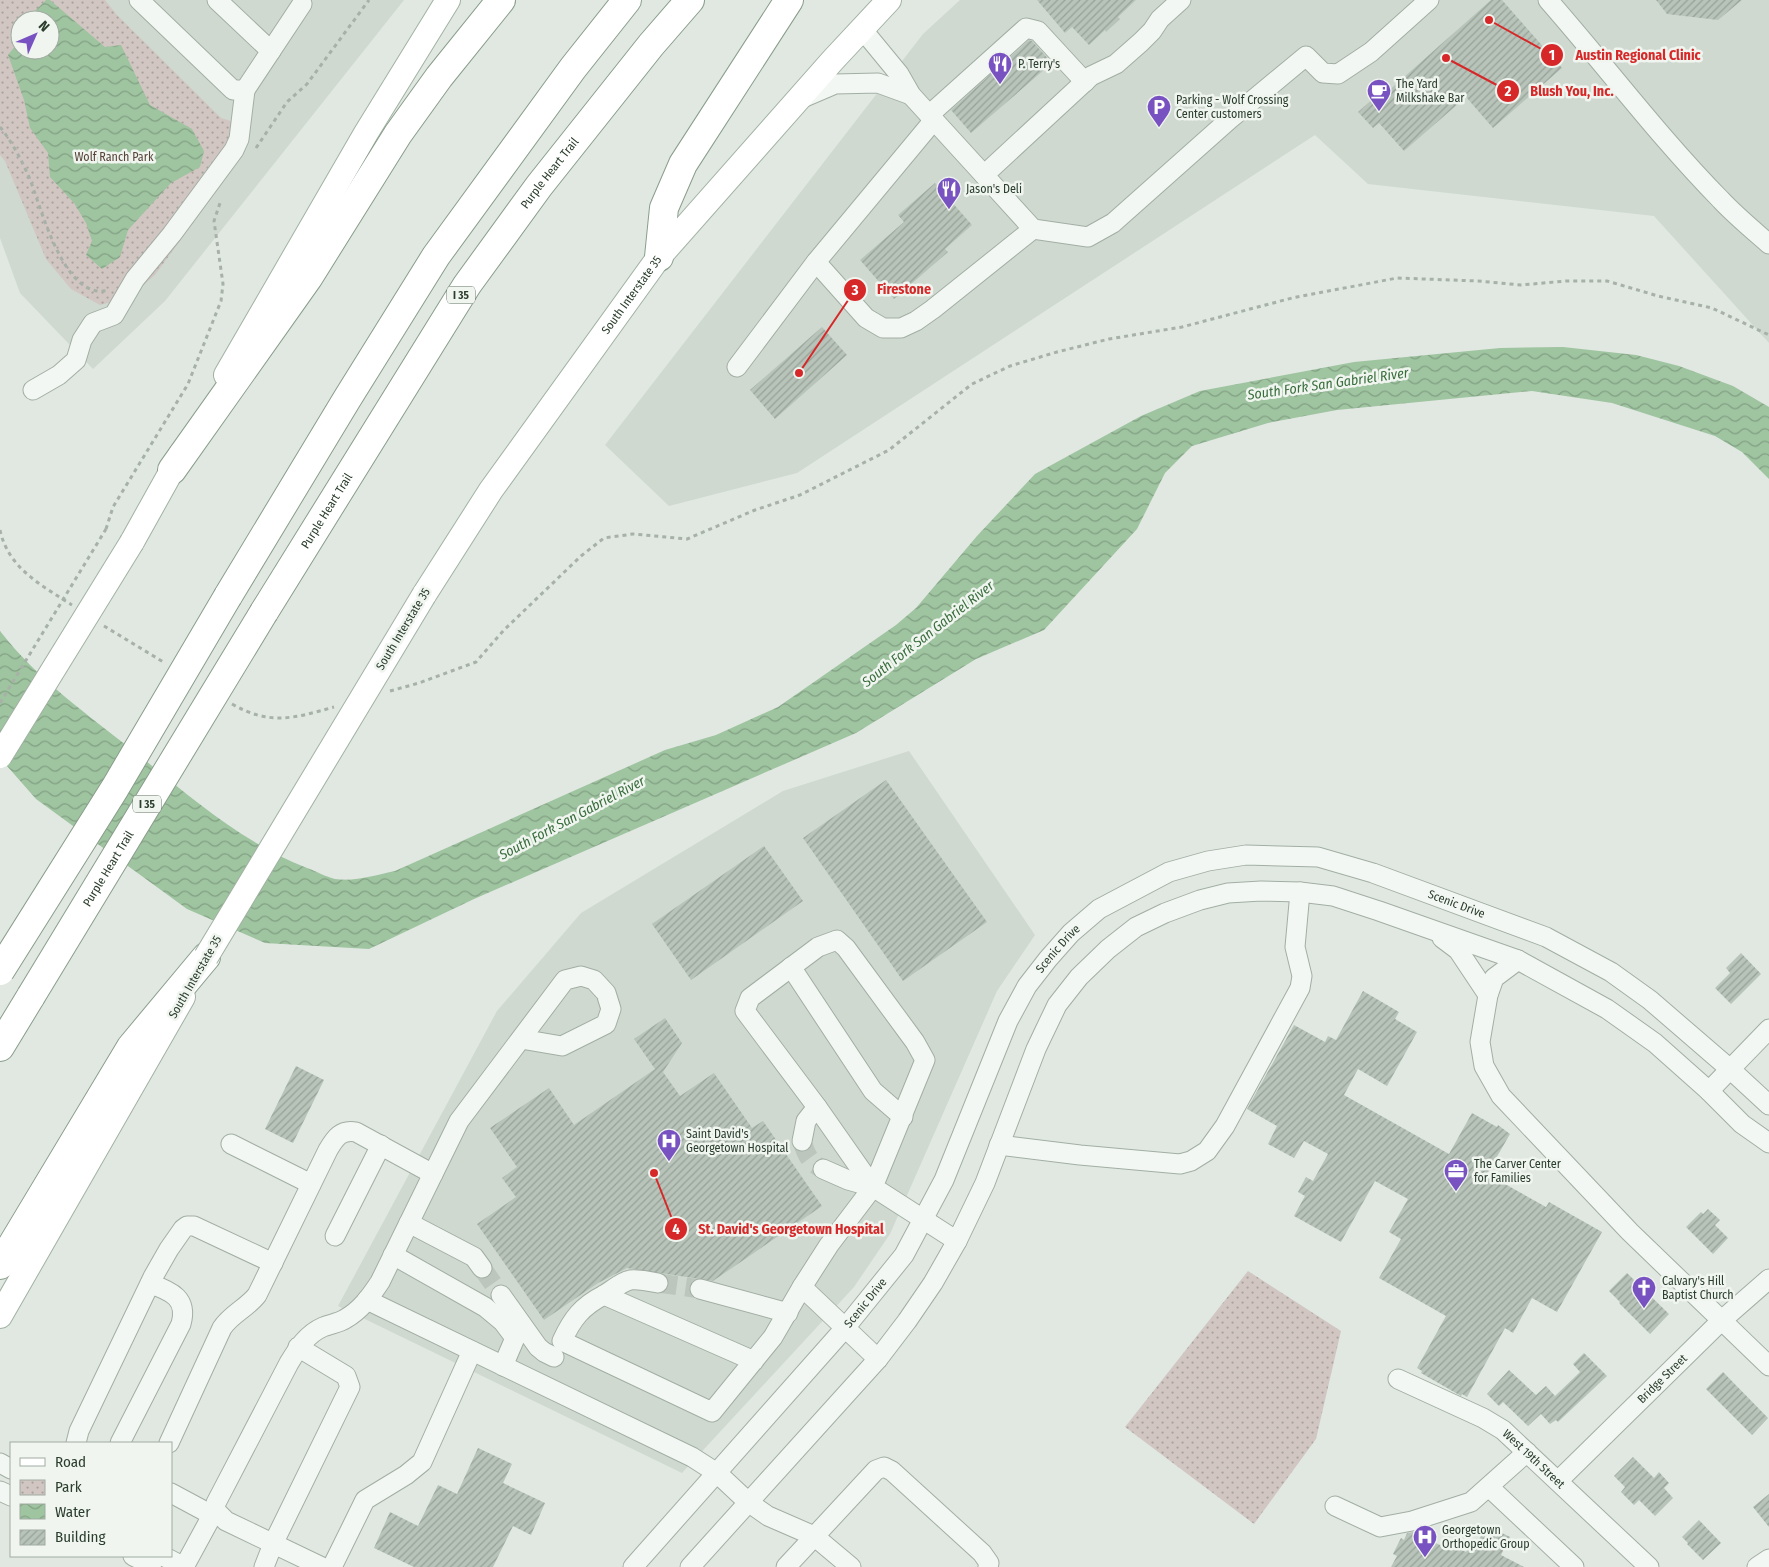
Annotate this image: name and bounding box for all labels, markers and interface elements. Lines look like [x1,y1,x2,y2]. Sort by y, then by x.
north arrow [10,10,60,60]
text: N [35,17,53,35]
callout: Austin Regional Clinic [1540,40,1710,69]
text: 1 [1549,46,1555,64]
text: Austin Regional Clinic [1574,47,1702,64]
restaurant icon: P. Terry's [987,51,1013,85]
place label: P. Terry's [1018,57,1060,71]
callout: Blush You, Inc. [1495,76,1624,105]
place label: The Yard Milkshake Bar [1396,77,1465,105]
cafe icon: The Yard Milkshake Bar [1366,78,1392,112]
text: 2 [1504,82,1512,100]
text: Blush You, Inc. [1530,83,1614,100]
place label: Parking - Wolf Crossing Center customers [1176,93,1289,121]
parking icon: Parking - Wolf Crossing Center customers [1146,94,1172,128]
street label: Purple Heart Trail [518,135,582,211]
park label: Wolf Ranch Park [74,150,154,164]
restaurant icon: Jason's Deli [936,176,962,210]
place label: Jason's Deli [966,182,1022,196]
street label: South Interstate 35 [599,253,665,337]
callout: Firestone [842,275,941,304]
text: 3 [850,281,859,299]
text: Firestone [877,281,931,298]
road number: I 35 [447,286,475,304]
water label: South Fork San Gabriel River [1245,364,1411,404]
street label: Purple Heart Trail [298,471,355,551]
water label: South Fork San Gabriel River [858,577,998,691]
street label: South Interstate 35 [373,585,433,672]
water label: South Fork San Gabriel River [495,772,649,864]
road number: I 35 [133,796,161,812]
street label: Purple Heart Trail [80,828,137,909]
street label: Scenic Drive [1426,887,1487,921]
street label: Scenic Drive [1033,922,1083,976]
street label: South Interstate 35 [166,933,225,1021]
place label: Saint David's Georgetown Hospital [686,1127,788,1155]
hospital icon: Saint David's Georgetown Hospital [656,1128,682,1162]
place label: The Carver Center for Families [1474,1157,1562,1185]
office icon: The Carver Center for Families [1443,1158,1469,1192]
callout: St. David's Georgetown Hospital [663,1214,894,1243]
text: 4 [672,1220,680,1238]
text: St. David's Georgetown Hospital [698,1221,884,1238]
place label: Calvary's Hill Baptist Church [1662,1274,1734,1302]
street label: Scenic Drive [841,1275,890,1330]
church icon: Calvary's Hill Baptist Church [1631,1275,1657,1309]
street label: Bridge Street [1634,1351,1690,1406]
street label: West 19th Street [1500,1426,1568,1491]
legend [10,1442,172,1557]
text: Road [55,1453,86,1471]
text: Park [55,1478,82,1496]
text: Water [55,1503,91,1521]
place label: Georgetown Orthopedic Group [1442,1523,1530,1551]
hospital icon: Georgetown Orthopedic Group [1412,1524,1438,1558]
text: Building [55,1528,106,1546]

